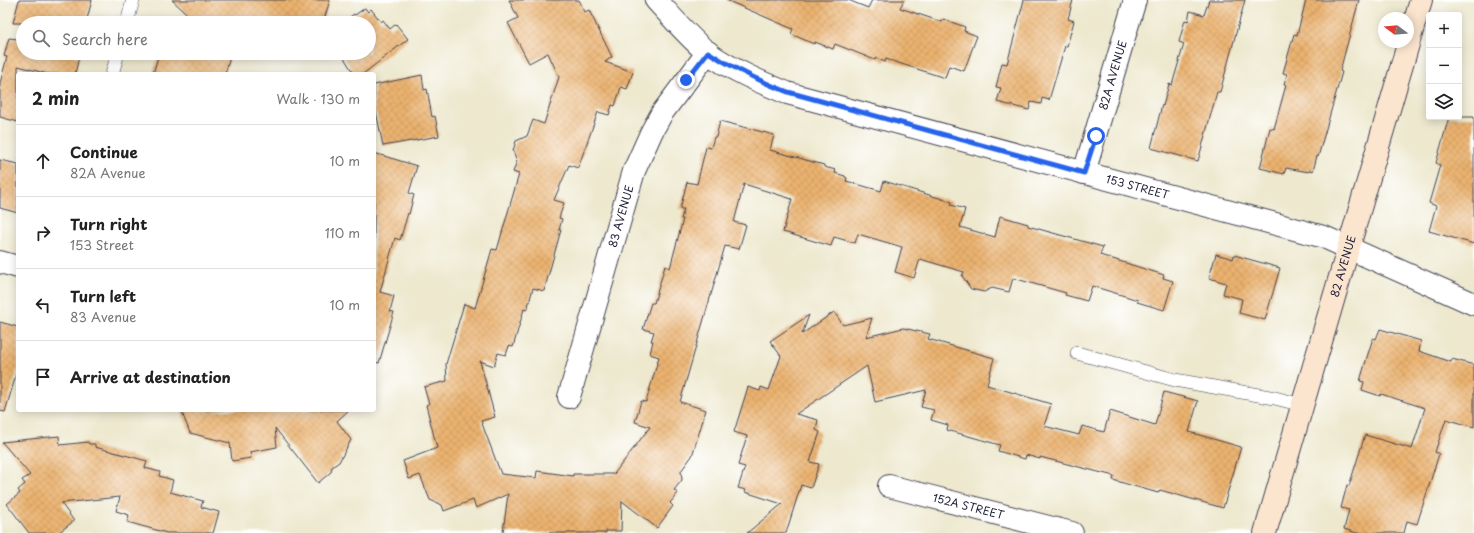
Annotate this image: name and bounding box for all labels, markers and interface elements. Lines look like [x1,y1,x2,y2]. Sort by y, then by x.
north arrow [1378,12,1414,48]
map controls [1426,12,1462,120]
button: + [1426,12,1462,48]
search box [16,16,376,60]
icon: search [30,27,52,49]
text: Search here [62,27,148,50]
street label: 82A AVENUE [1094,38,1131,112]
button: − [1426,48,1462,84]
route end [677,71,695,89]
button: layers [1426,84,1462,120]
text: 2 min [32,85,79,111]
text: Walk · 130 m [277,89,360,108]
route start [1087,127,1105,145]
text: Continue [70,140,138,163]
icon: ahead [32,150,54,172]
text: 10 m [330,151,360,170]
text: 82A Avenue [70,163,146,182]
street label: 153 STREET [1104,170,1171,203]
street label: 83 AVENUE [603,183,638,249]
text: Turn right [70,212,147,235]
icon: right [32,222,54,244]
text: 110 m [325,223,360,242]
street label: 82 AVENUE [1326,233,1360,299]
text: 153 Street [70,235,134,254]
text: Turn left [70,284,136,307]
icon: left [32,294,54,316]
text: 10 m [330,295,360,314]
text: 83 Avenue [70,307,136,326]
text: Arrive at destination [70,365,231,388]
icon: arrive [32,366,54,388]
street label: 152A STREET [931,489,1007,523]

